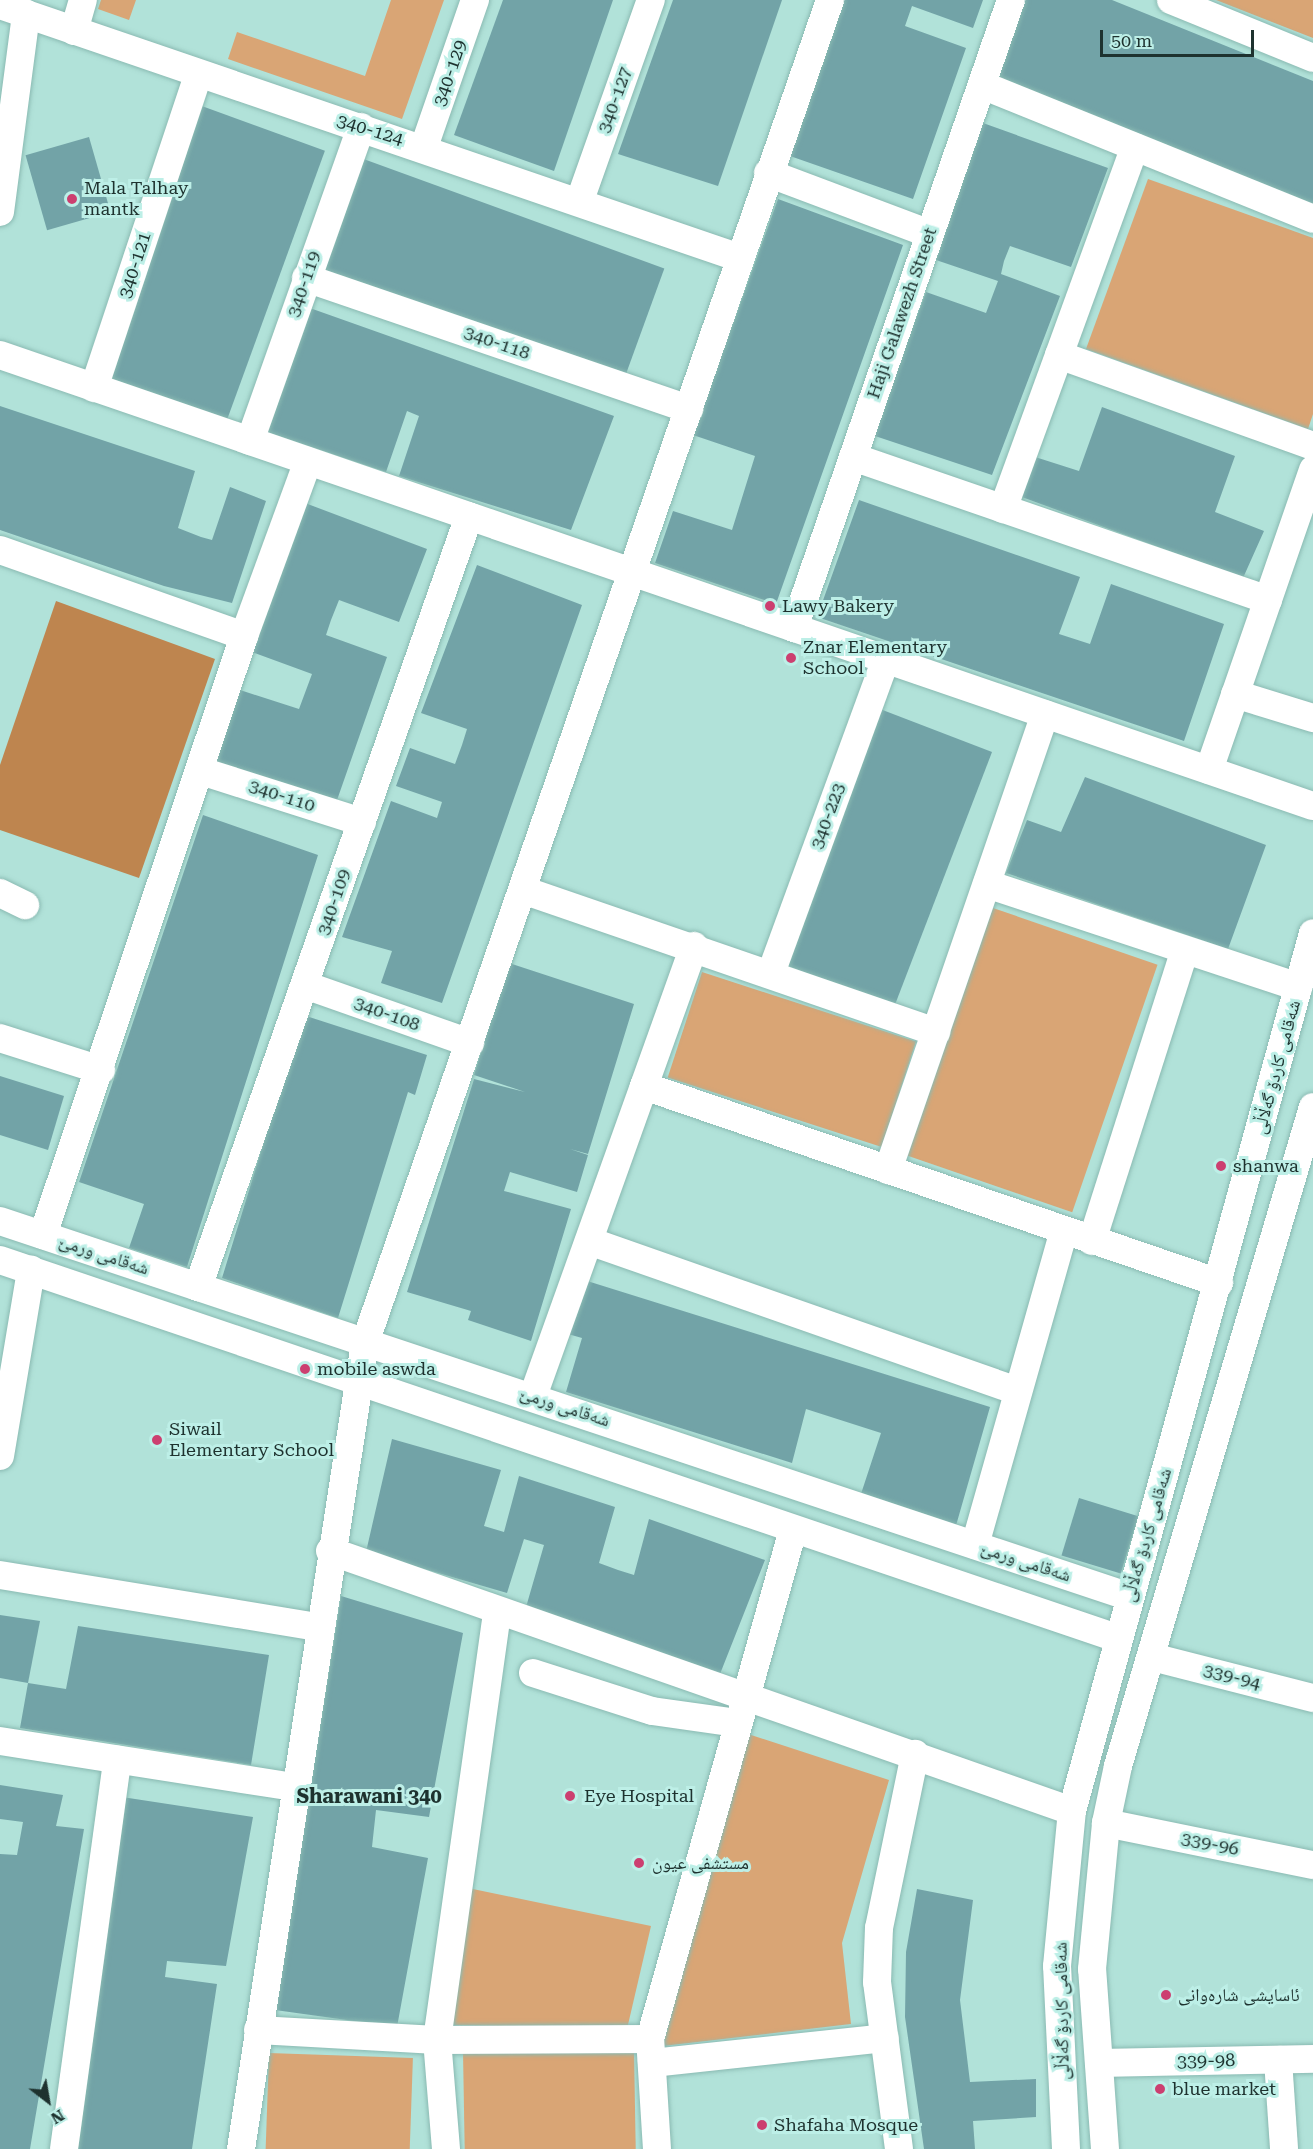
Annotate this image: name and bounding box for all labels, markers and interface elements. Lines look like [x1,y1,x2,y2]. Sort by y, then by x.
scale bar [1103,18,1258,56]
text: 50 m [1111,30,1152,51]
street label: 340-129 [429,37,471,109]
street label: 340-127 [593,64,637,136]
street label: 340-124 [334,110,406,150]
place label: Mala Talhay mantk [84,178,188,220]
marker: Mala Talhay mantk [65,192,79,206]
street label: Haji Galawezh Street [863,224,941,402]
street label: 340-121 [114,229,156,301]
street label: 340-119 [283,248,325,320]
street label: 340-118 [461,322,533,364]
place label: Lawy Bakery [782,595,894,617]
marker: Lawy Bakery [763,599,777,613]
place label: Znar Elementary School [803,637,947,680]
marker: Znar Elementary School [784,651,798,665]
street label: 340-110 [246,775,318,817]
street label: 340-223 [806,780,850,852]
street label: 340-109 [313,866,355,938]
street label: 340-108 [351,992,423,1036]
street label: شەقامی کاردۆ گەڵاڵی [1249,998,1305,1136]
place label: shanwa [1233,1155,1299,1177]
marker: shanwa [1214,1159,1228,1173]
street label: شەقامی ورمێ [56,1230,152,1280]
place label: mobile aswda [317,1358,436,1380]
marker: mobile aswda [298,1362,312,1376]
street label: شەقامی ورمێ [517,1382,613,1432]
place label: Siwail Elementary School [169,1419,334,1462]
marker: Siwail Elementary School [150,1433,164,1447]
street label: شەقامی کاردۆ گەڵاڵی [1118,1466,1176,1604]
street label: شەقامی ورمێ [978,1537,1074,1587]
street label: 339-94 [1201,1659,1263,1695]
district label: Sharawani 340 [296,1784,442,1808]
place label: Eye Hospital [584,1785,694,1807]
marker: Eye Hospital [561,1787,579,1805]
street label: 339-96 [1179,1828,1241,1860]
place label: مستشفى عيون [652,1852,749,1874]
marker: مستشفى عيون [630,1854,648,1872]
street label: شەقامی کاردۆ گەڵاڵی [1050,1942,1074,2080]
place label: ئاسایشی شارەوانی [1178,1984,1300,2006]
marker: ئاسایشی شارەوانی [1159,1988,1173,2002]
street label: 339-98 [1177,2050,1235,2072]
north arrow [18,2071,78,2131]
place label: blue market [1172,2078,1276,2100]
marker: blue market [1153,2082,1167,2096]
text: N [47,2106,68,2128]
place label: Shafaha Mosque [774,2114,918,2136]
marker: Shafaha Mosque [755,2118,769,2132]

